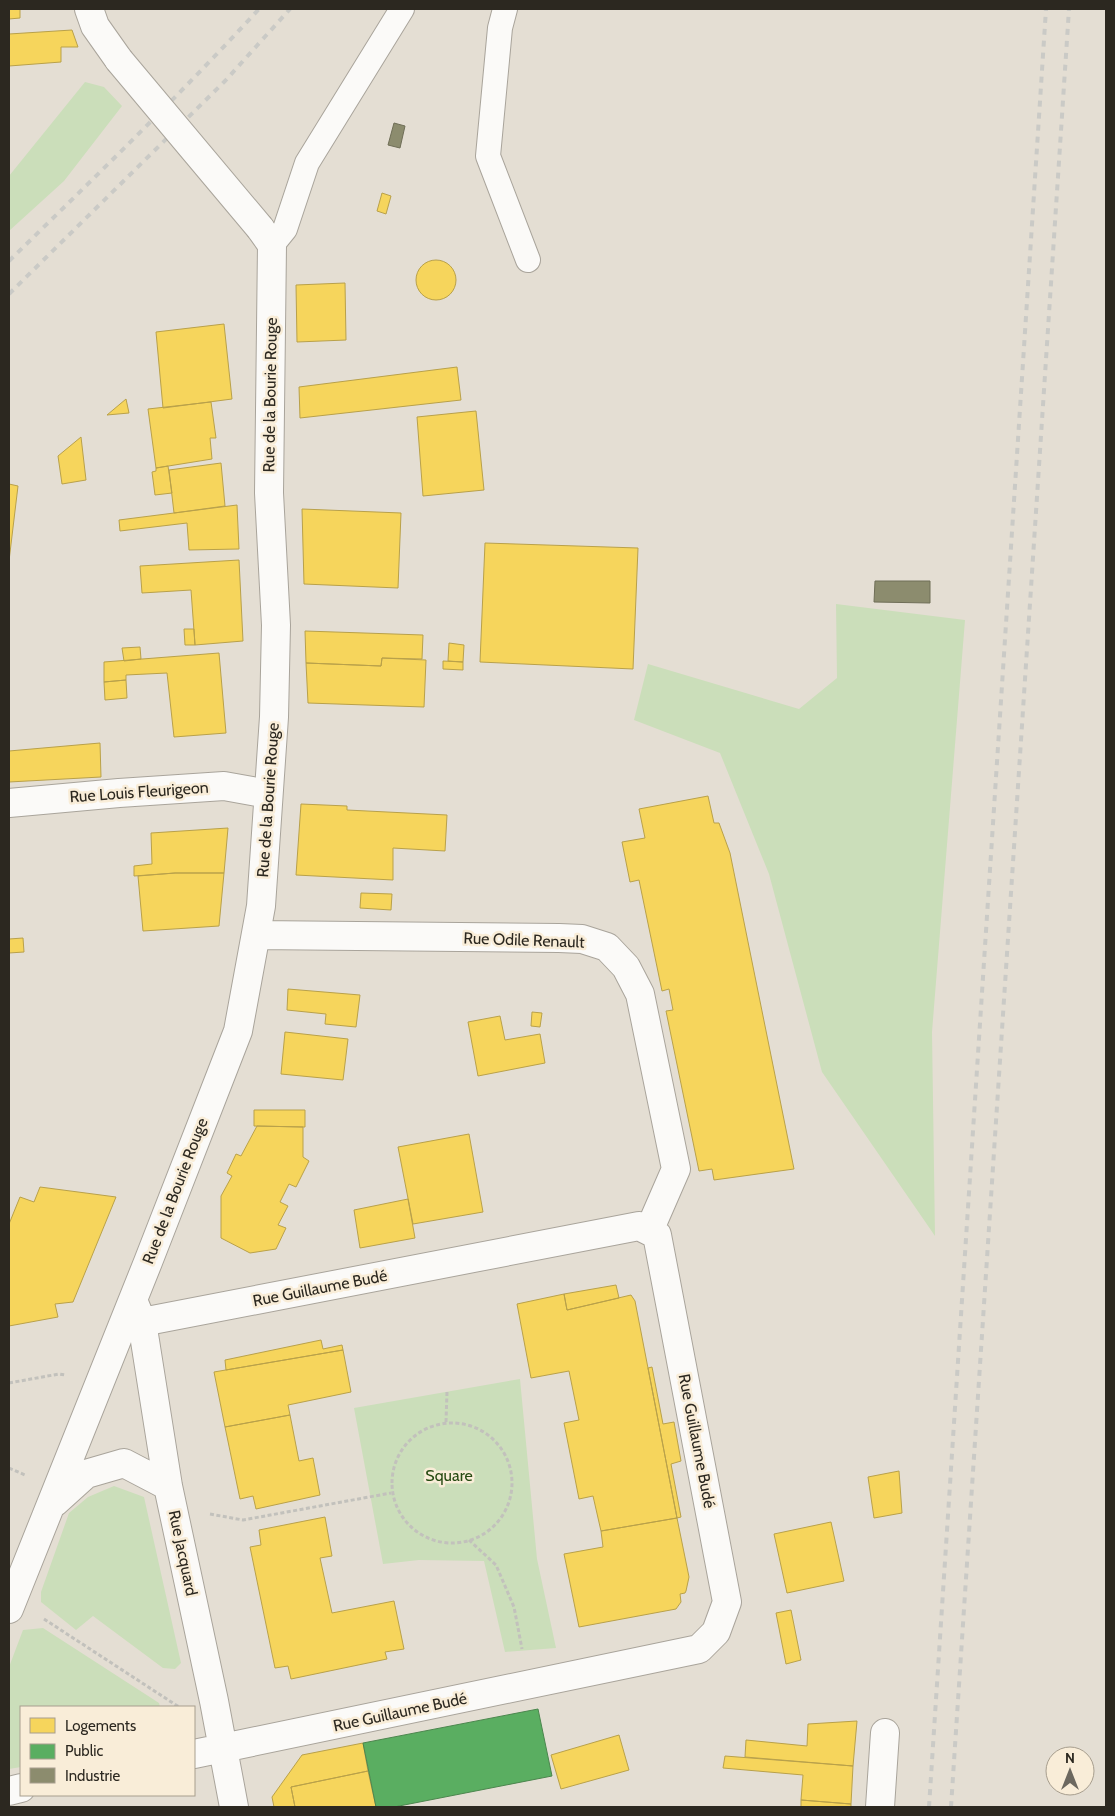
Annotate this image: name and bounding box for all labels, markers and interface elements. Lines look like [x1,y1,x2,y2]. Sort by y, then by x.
street label: Rue de la Bourie Rouge [259,317,281,473]
street label: Rue de la Bourie Rouge [253,722,283,878]
street label: Rue Louis Fleurigeon [69,778,209,806]
street label: Rue Odile Renault [463,928,586,952]
street label: Rue de la Bourie Rouge [138,1115,212,1267]
street label: Rue Guillaume Budé [251,1266,389,1310]
street label: Rue Guillaume Budé [675,1372,719,1510]
park label: Square [425,1466,473,1485]
street label: Rue Jacquard [165,1508,201,1598]
street label: Rue Guillaume Budé [331,1689,469,1735]
legend [20,1706,195,1796]
text: Logements [65,1717,136,1735]
text: Public [65,1742,103,1760]
north arrow [1045,1746,1095,1796]
text: N [1065,1749,1075,1767]
text: Industrie [65,1767,120,1785]

